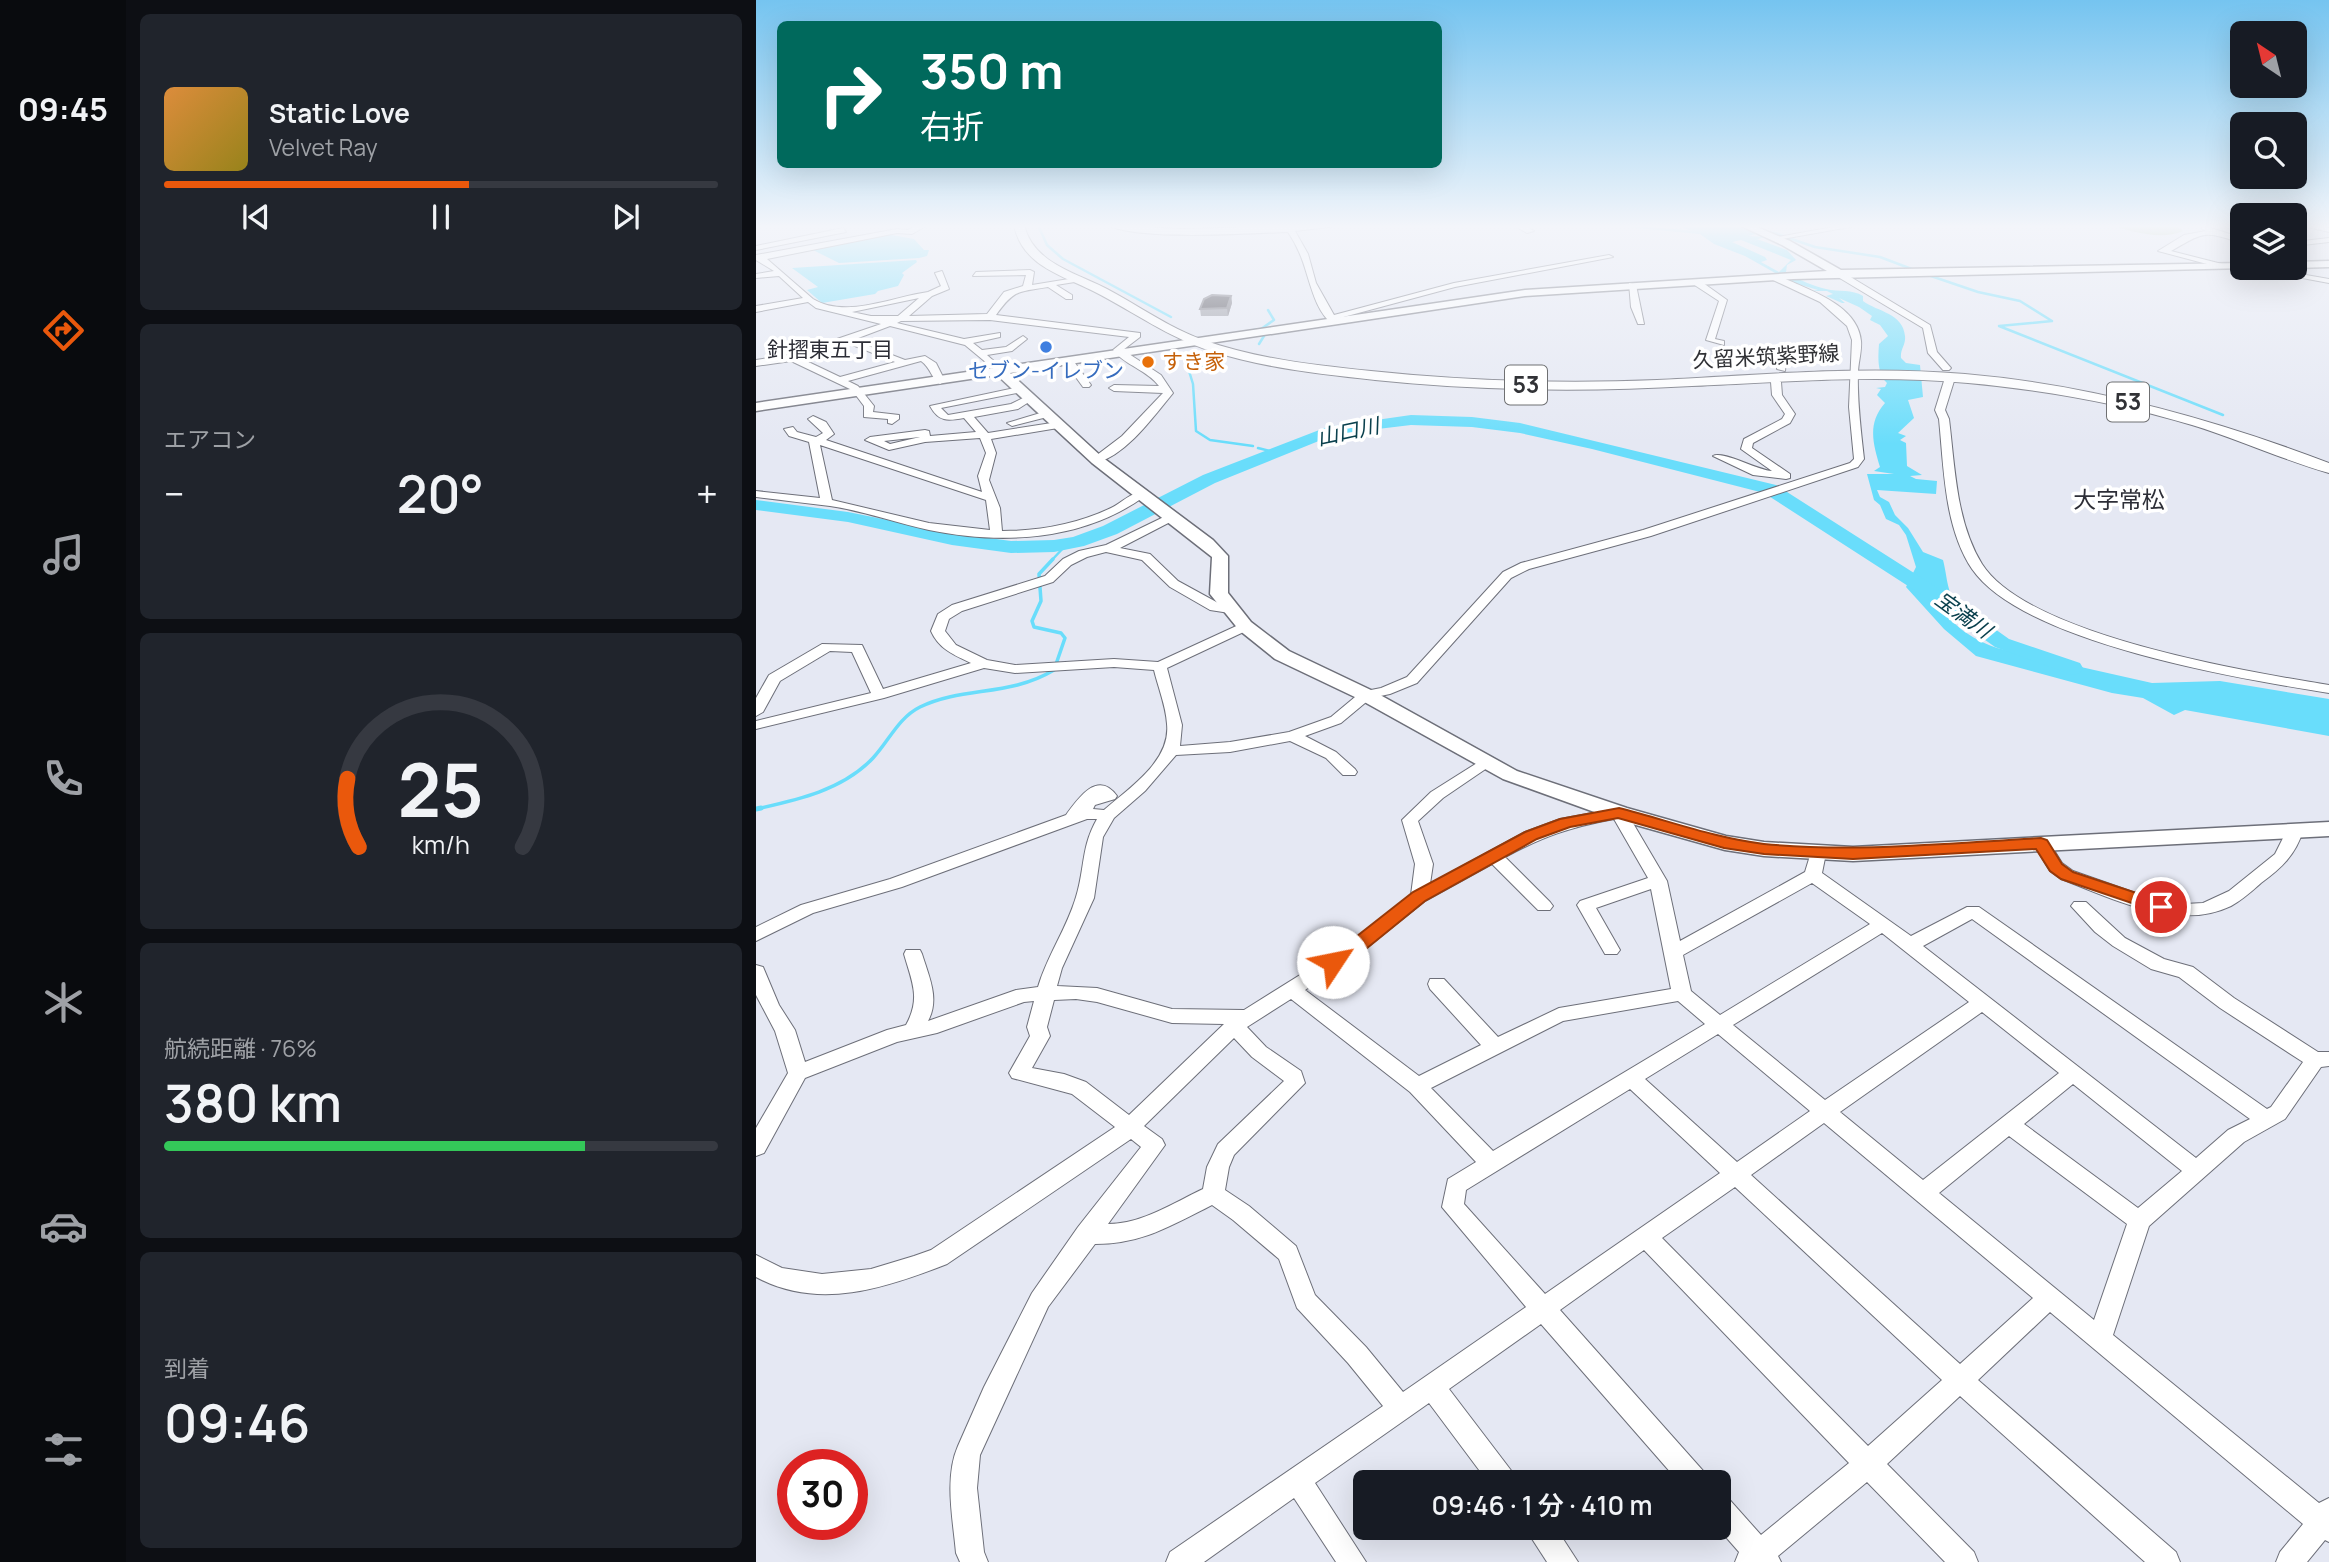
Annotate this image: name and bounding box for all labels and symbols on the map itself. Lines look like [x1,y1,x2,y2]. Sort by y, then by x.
north arrow [2230,21,2306,98]
district label: 針摺東五丁目 [767,335,893,363]
street label: 久留米筑紫野線 [1692,338,1840,374]
marker: セブン-イレブン [1038,339,1054,355]
place label: すき家 [1162,347,1225,375]
marker: すき家 [1140,354,1156,370]
place label: セブン-イレブン [968,356,1124,384]
road number: 53 [1505,366,1547,404]
road number: 53 [2107,382,2149,422]
water label: 山口川 [1314,410,1383,451]
district label: 大字常松 [2073,483,2165,515]
water label: 宝満川 [1930,584,1999,645]
pin [2131,877,2191,937]
position arrow [1296,925,1370,999]
speed limit sign: 30 [777,1449,868,1540]

